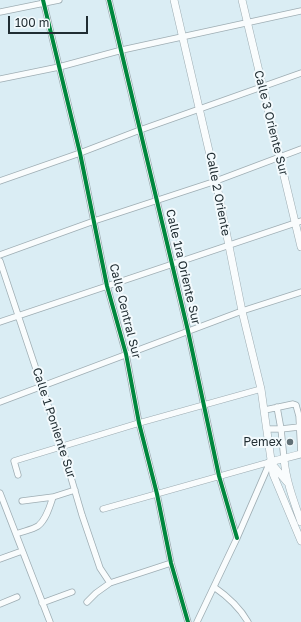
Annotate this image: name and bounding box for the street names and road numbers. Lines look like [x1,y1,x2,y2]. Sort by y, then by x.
street label: Calle 3 Oriente Sur [251,69,291,177]
street label: Calle 2 Oriente [203,151,233,237]
street label: Calle 1ra Oriente Sur [163,208,203,326]
street label: Calle Central Sur [106,262,144,360]
street label: Calle 1 Poniente Sur [29,366,79,480]

